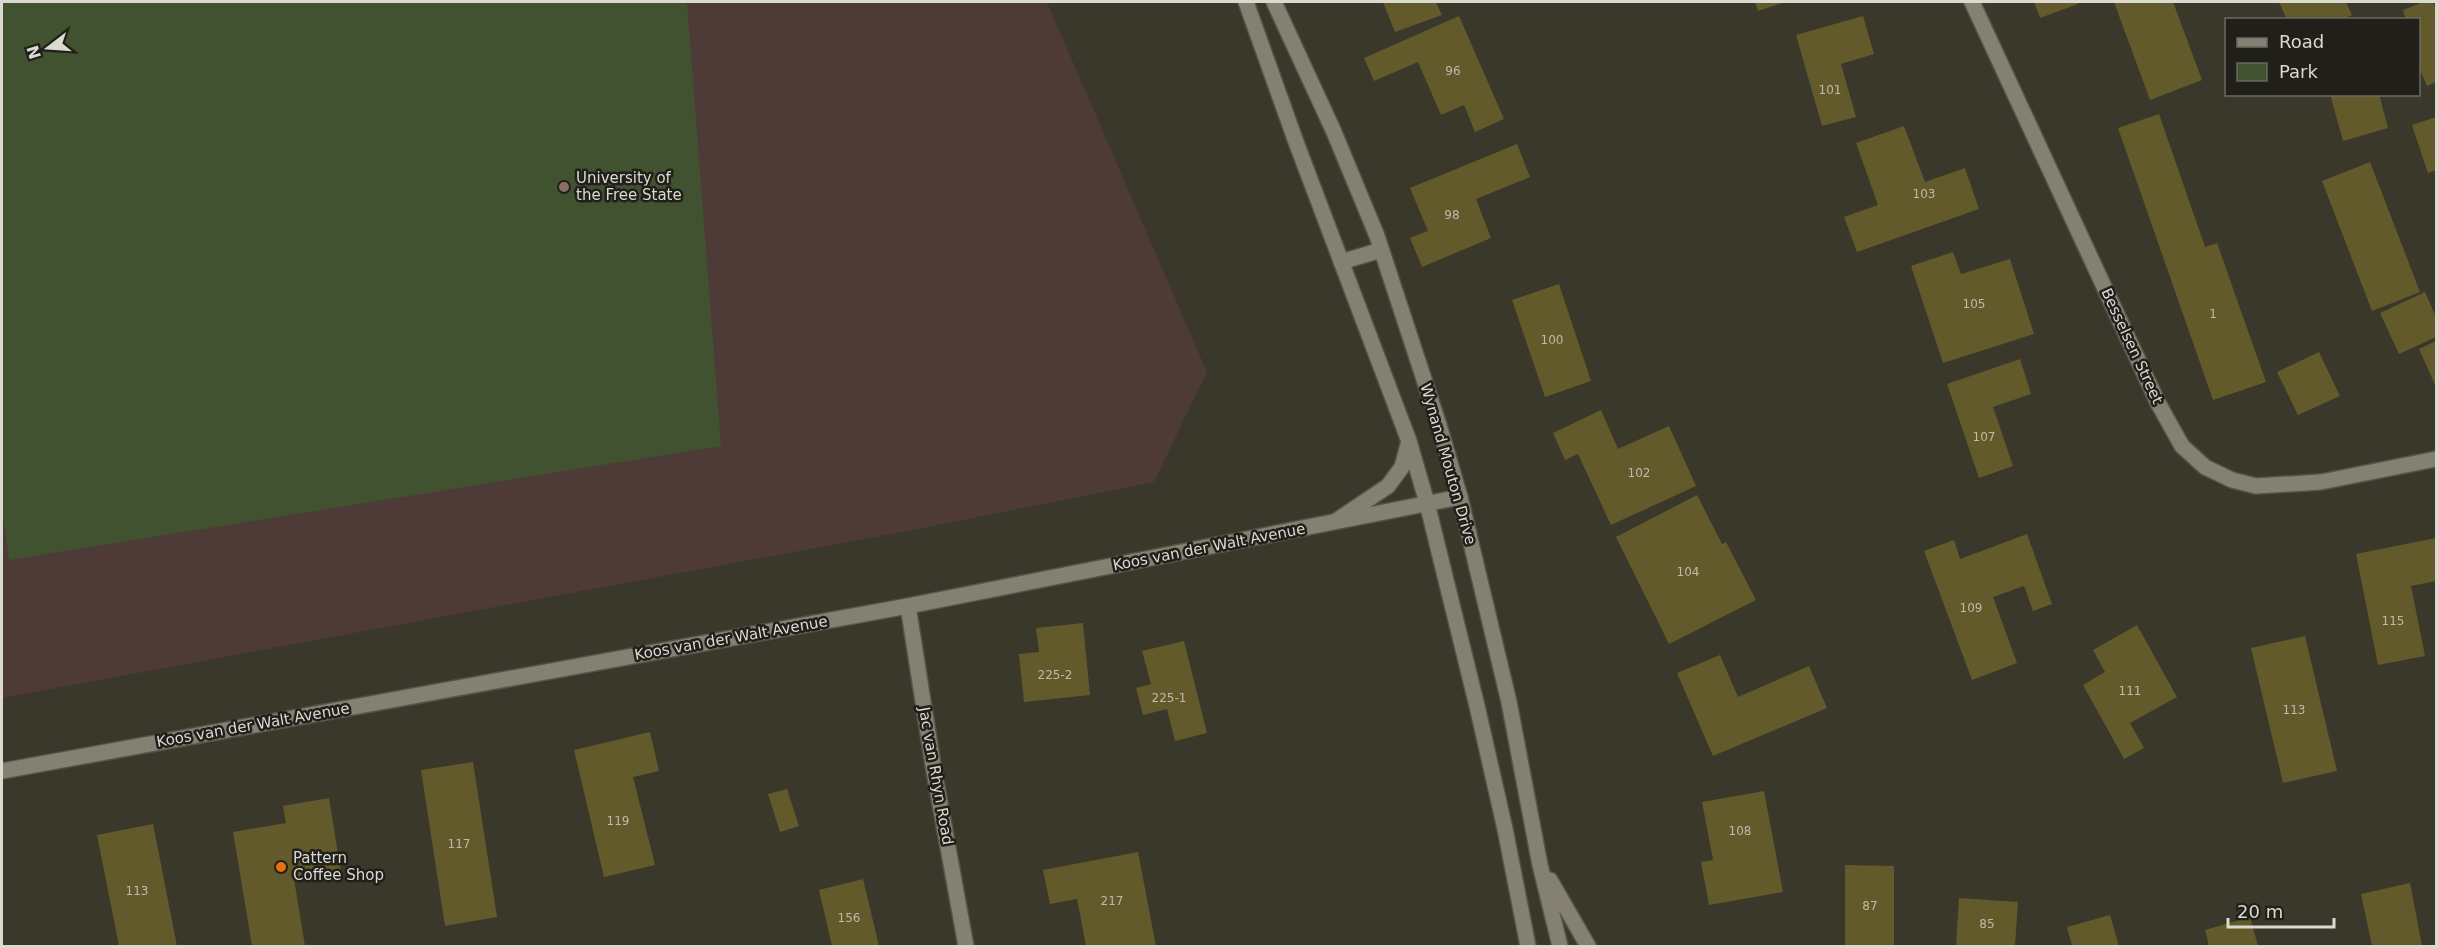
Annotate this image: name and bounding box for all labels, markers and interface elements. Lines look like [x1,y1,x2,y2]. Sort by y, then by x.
north arrow [18,18,78,78]
legend [2225,18,2420,96]
text: Road [2279,31,2324,52]
text: N [23,43,45,61]
text: Park [2279,61,2318,82]
house number: 96 [1445,64,1461,78]
house number: 101 [1819,83,1841,97]
place label: University of the Free State [576,169,682,204]
marker: University of the Free State [557,180,571,194]
house number: 103 [1913,187,1935,201]
house number: 98 [1444,208,1460,222]
street label: Besselsen Street [2097,285,2167,407]
house number: 105 [1963,297,1985,311]
house number: 1 [2209,307,2217,321]
house number: 100 [1541,333,1563,347]
street label: Wynand Mouton Drive [1416,381,1480,547]
house number: 107 [1973,430,1995,444]
house number: 102 [1628,466,1650,480]
street label: Koos van der Walt Avenue [1111,519,1307,575]
house number: 104 [1677,565,1699,579]
house number: 109 [1960,601,1982,615]
street label: Koos van der Walt Avenue [633,612,829,664]
house number: 115 [2382,614,2404,628]
house number: 225-2 [1038,668,1072,682]
house number: 111 [2119,684,2141,698]
house number: 225-1 [1152,691,1186,705]
street label: Koos van der Walt Avenue [155,699,351,751]
house number: 113 [2283,703,2305,717]
street label: Jac van Rhyn Road [915,705,957,846]
house number: 119 [607,814,629,828]
house number: 108 [1729,824,1751,838]
house number: 117 [448,837,470,851]
place label: Pattern Coffee Shop [293,849,384,884]
marker: Pattern Coffee Shop [274,860,288,874]
house number: 113 [126,884,148,898]
scale bar [2228,891,2334,929]
house number: 217 [1101,894,1123,908]
house number: 87 [1862,899,1878,913]
text: 20 m [2237,901,2283,922]
house number: 156 [838,911,860,925]
house number: 85 [1979,917,1995,931]

